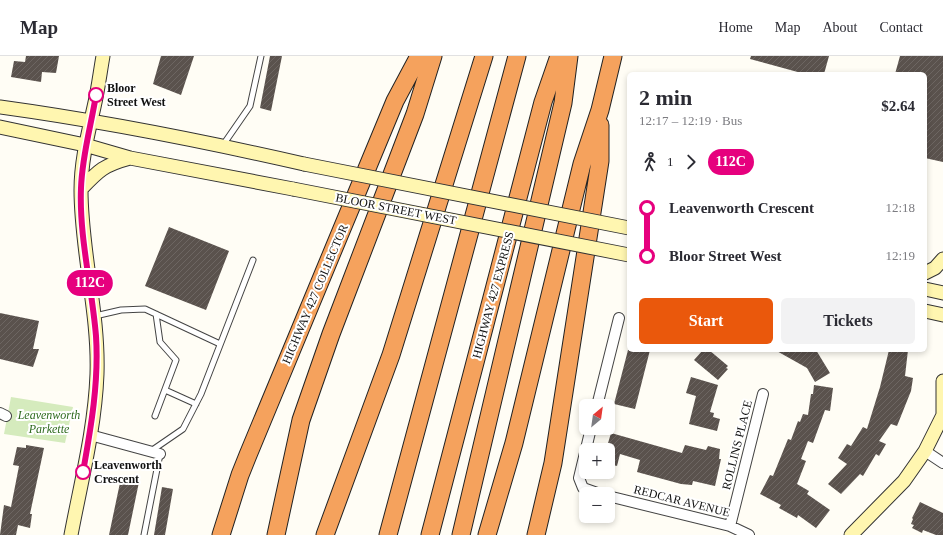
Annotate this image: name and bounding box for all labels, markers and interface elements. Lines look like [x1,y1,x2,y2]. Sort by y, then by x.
text: Map [20,17,58,38]
text: Home [719,20,753,35]
text: Map [775,20,800,35]
text: About [822,20,857,35]
text: Contact [879,20,923,35]
place label: Bloor Street West [107,81,166,109]
text: 2 min [639,85,692,110]
marker: Bloor Street West [88,87,104,103]
text: $2.64 [881,98,915,114]
text: 12:17 – 12:19 · Bus [639,113,742,128]
icon: walk [639,151,661,173]
icon: forward [680,151,702,173]
text: 1 [667,154,674,169]
text: 112C [716,154,746,169]
street label: BLOOR STREET WEST [334,190,458,228]
text: Leavenworth Crescent [669,200,814,216]
text: 12:18 [885,200,915,215]
street label: HIGHWAY 427 COLLECTOR [279,222,351,366]
street label: HIGHWAY 427 EXPRESS [469,230,517,360]
text: Bloor Street West [669,248,782,264]
text: 12:19 [885,248,915,263]
line badge: 112C [62,270,118,296]
text: 112C [75,275,105,290]
button: Start [639,298,773,344]
button: Tickets [781,298,915,344]
north arrow [579,399,615,435]
map controls [579,399,615,523]
street label: ROLLINS PLACE [719,399,755,491]
park label: Leavenworth Parkette [17,408,80,436]
button: + [579,443,615,479]
place label: Leavenworth Crescent [94,458,162,486]
marker: Leavenworth Crescent [75,464,91,480]
street label: REDCAR AVENUE [632,482,732,520]
button: − [579,487,615,523]

